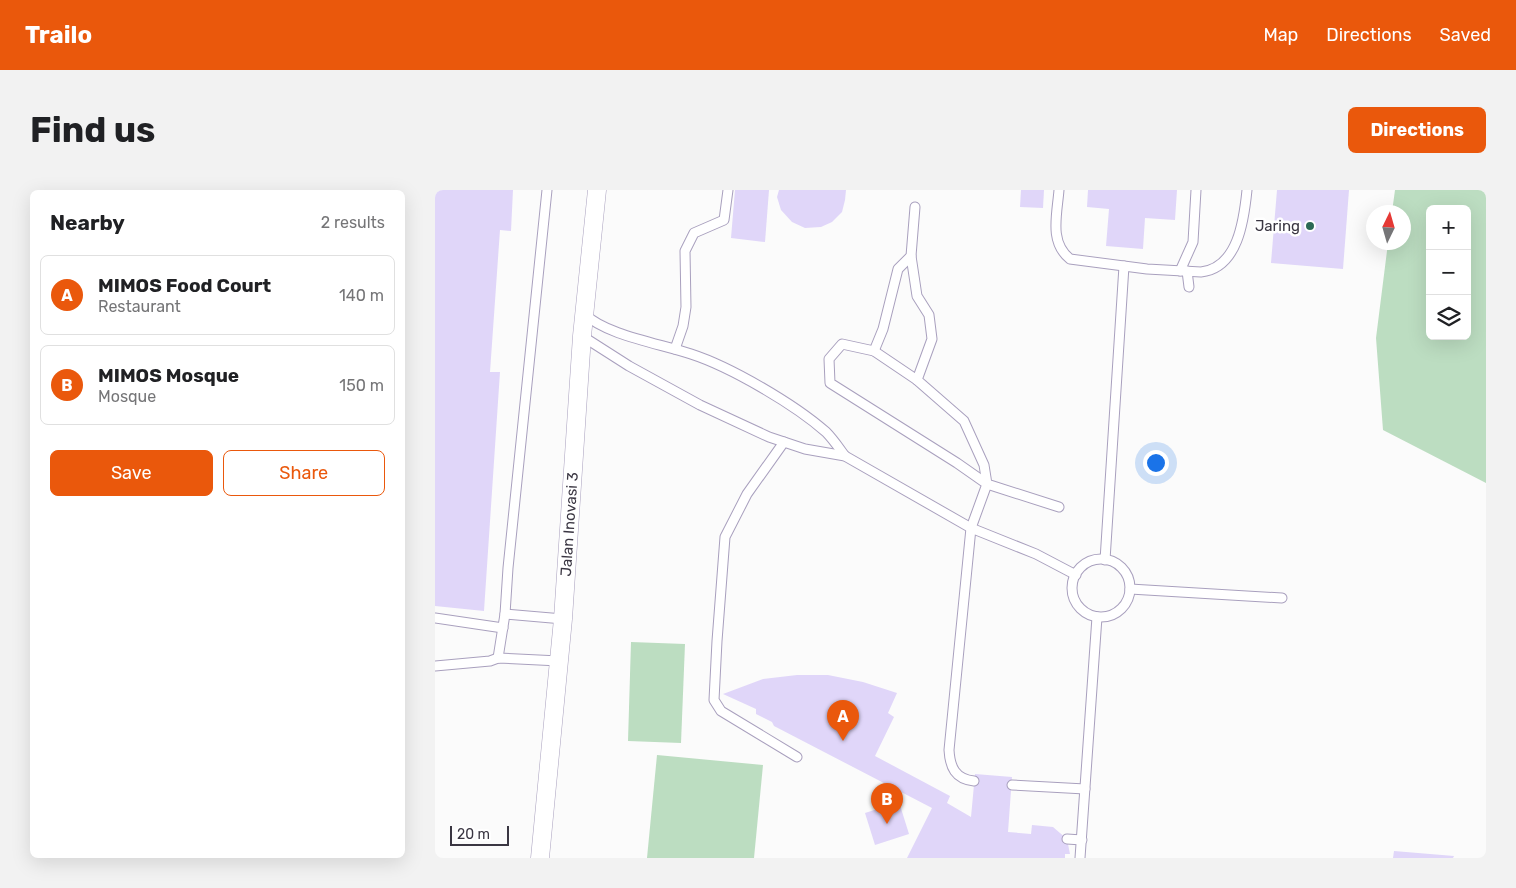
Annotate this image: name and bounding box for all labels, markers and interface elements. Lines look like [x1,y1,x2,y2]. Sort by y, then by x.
text: Trailo [25,21,92,49]
text: Map [1263,24,1298,46]
text: Directions [1326,24,1412,46]
text: Saved [1440,24,1491,46]
button: Directions [1348,107,1486,153]
text: Find us [30,109,155,151]
north arrow [1366,205,1411,250]
map controls [1426,205,1471,340]
button: + [1426,205,1471,250]
text: Nearby [50,210,125,235]
text: 2 results [321,213,385,232]
place label: Jaring [1255,217,1300,235]
marker: Jaring [1304,220,1316,232]
button: − [1426,250,1471,295]
text: MIMOS Food Court [98,274,271,297]
text: A [61,286,73,305]
text: 140 m [339,286,384,305]
button: layers [1426,295,1471,340]
text: Restaurant [98,297,181,316]
text: MIMOS Mosque [98,364,239,387]
text: B [61,376,73,395]
text: 150 m [339,376,384,395]
text: Mosque [98,387,156,406]
button: Save [50,450,213,496]
button: Share [223,450,385,496]
your location [1143,450,1169,476]
street label: Jalan Inovasi 3 [557,472,582,577]
pin: A [827,700,859,741]
pin: B [871,783,903,824]
scale bar [450,823,509,846]
text: 20 m [457,826,490,843]

